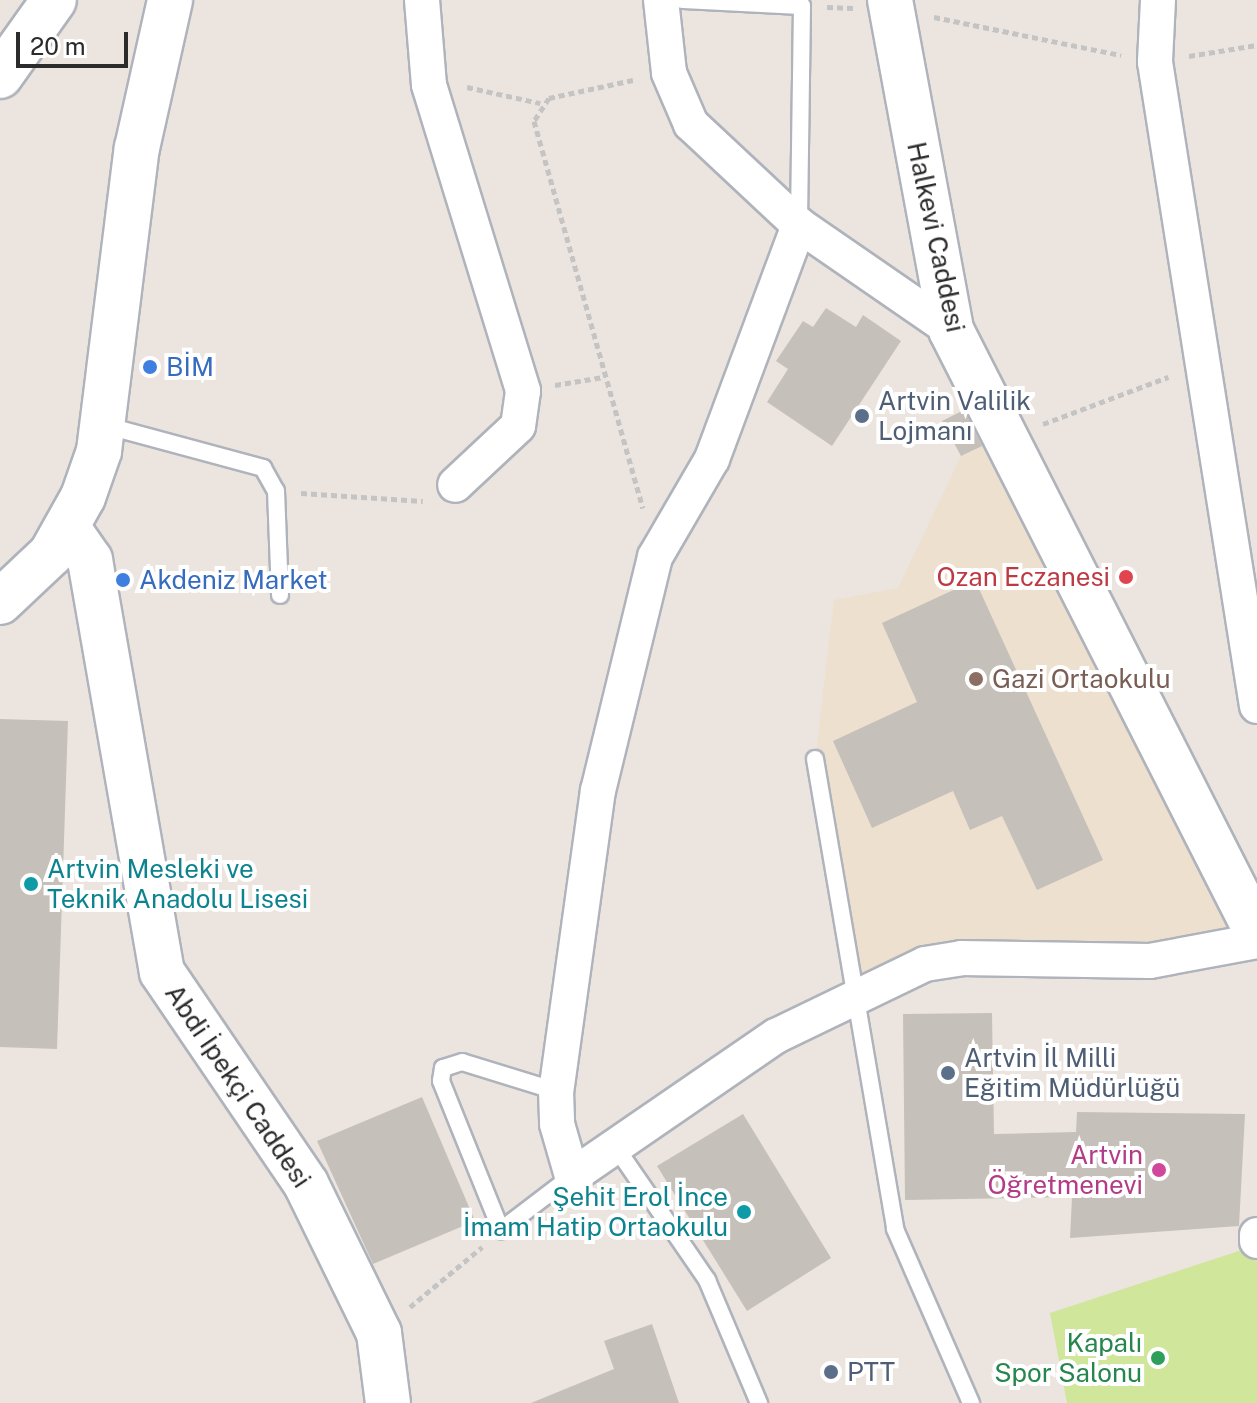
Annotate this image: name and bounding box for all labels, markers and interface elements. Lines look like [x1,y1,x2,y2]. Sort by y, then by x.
scale bar [20,16,132,66]
text: 20 m [30,32,86,60]
street label: Halkevi Caddesi [901,139,971,335]
place label: BİM [166,351,214,383]
marker: BİM [141,358,159,376]
place label: Artvin Valilik Lojmanı [878,385,1031,446]
marker: Artvin Valilik Lojmanı [853,407,871,425]
place label: Ozan Eczanesi [937,561,1110,593]
place label: Akdeniz Market [139,564,328,596]
marker: Ozan Eczanesi [1117,568,1135,586]
marker: Akdeniz Market [114,571,132,589]
place label: Gazi Ortaokulu [992,663,1171,695]
marker: Gazi Ortaokulu [967,670,985,688]
place label: Artvin Mesleki ve Teknik Anadolu Lisesi [47,853,308,914]
marker: Artvin Mesleki ve Teknik Anadolu Lisesi [22,875,40,893]
street label: Abdi İpekçi Caddesi [158,979,318,1193]
place label: Artvin İl Milli Eğitim Müdürlüğü [964,1042,1180,1104]
marker: Artvin İl Milli Eğitim Müdürlüğü [939,1064,957,1082]
place label: Artvin Öğretmenevi [987,1139,1143,1200]
marker: Artvin Öğretmenevi [1150,1161,1168,1179]
place label: Şehit Erol İnce İmam Hatip Ortaokulu [463,1181,728,1242]
marker: Şehit Erol İnce İmam Hatip Ortaokulu [735,1203,753,1221]
place label: Kapalı Spor Salonu [994,1327,1142,1388]
marker: Kapalı Spor Salonu [1149,1349,1167,1367]
place label: PTT [847,1356,895,1388]
marker: PTT [822,1363,840,1381]

